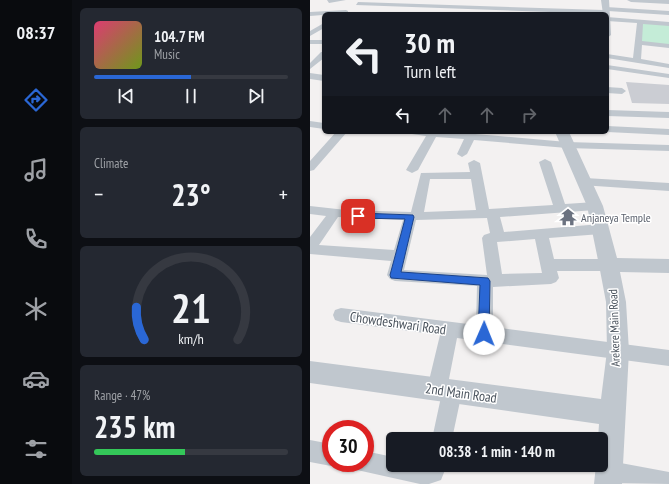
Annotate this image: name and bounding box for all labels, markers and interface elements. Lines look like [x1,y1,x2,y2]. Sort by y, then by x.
text: 08:37 [17,21,55,44]
text: 30 m [404,24,455,61]
text: 104.7 FM [154,27,205,46]
icon: left [338,28,390,80]
text: Music [154,46,180,63]
text: Turn left [404,60,456,83]
icon: previous [115,85,137,107]
icon: pause [180,85,202,107]
icon: next [245,85,267,107]
icon: directions [22,86,50,114]
icon: left [392,104,414,126]
icon: ahead [434,104,456,126]
icon: ahead [476,104,498,126]
icon: right [518,104,540,126]
text: Climate [94,155,128,172]
icon: music [22,156,50,184]
text: 23° [171,175,211,214]
text: − [94,180,103,208]
text: + [279,180,288,208]
pin [341,199,375,233]
icon: arrive [347,205,369,227]
temple icon: Anjaneya Temple [558,207,578,227]
place label: Anjaneya Temple [581,210,651,225]
icon: phone [22,225,50,253]
text: 21 [171,280,211,333]
street label: Arekere Main Road [605,289,623,367]
icon: climate [22,295,50,323]
street label: Chowdeshwari Road [349,307,447,339]
position arrow [463,313,505,355]
text: km/h [178,328,204,347]
icon: car [22,365,50,393]
street label: 2nd Main Road [424,379,498,407]
text: Range · 47% [94,387,150,404]
text: 235 km [94,407,175,446]
speed limit sign: 30 [322,420,374,472]
icon: filters [22,435,50,463]
text: 08:38 · 1 min · 140 m [439,442,555,461]

